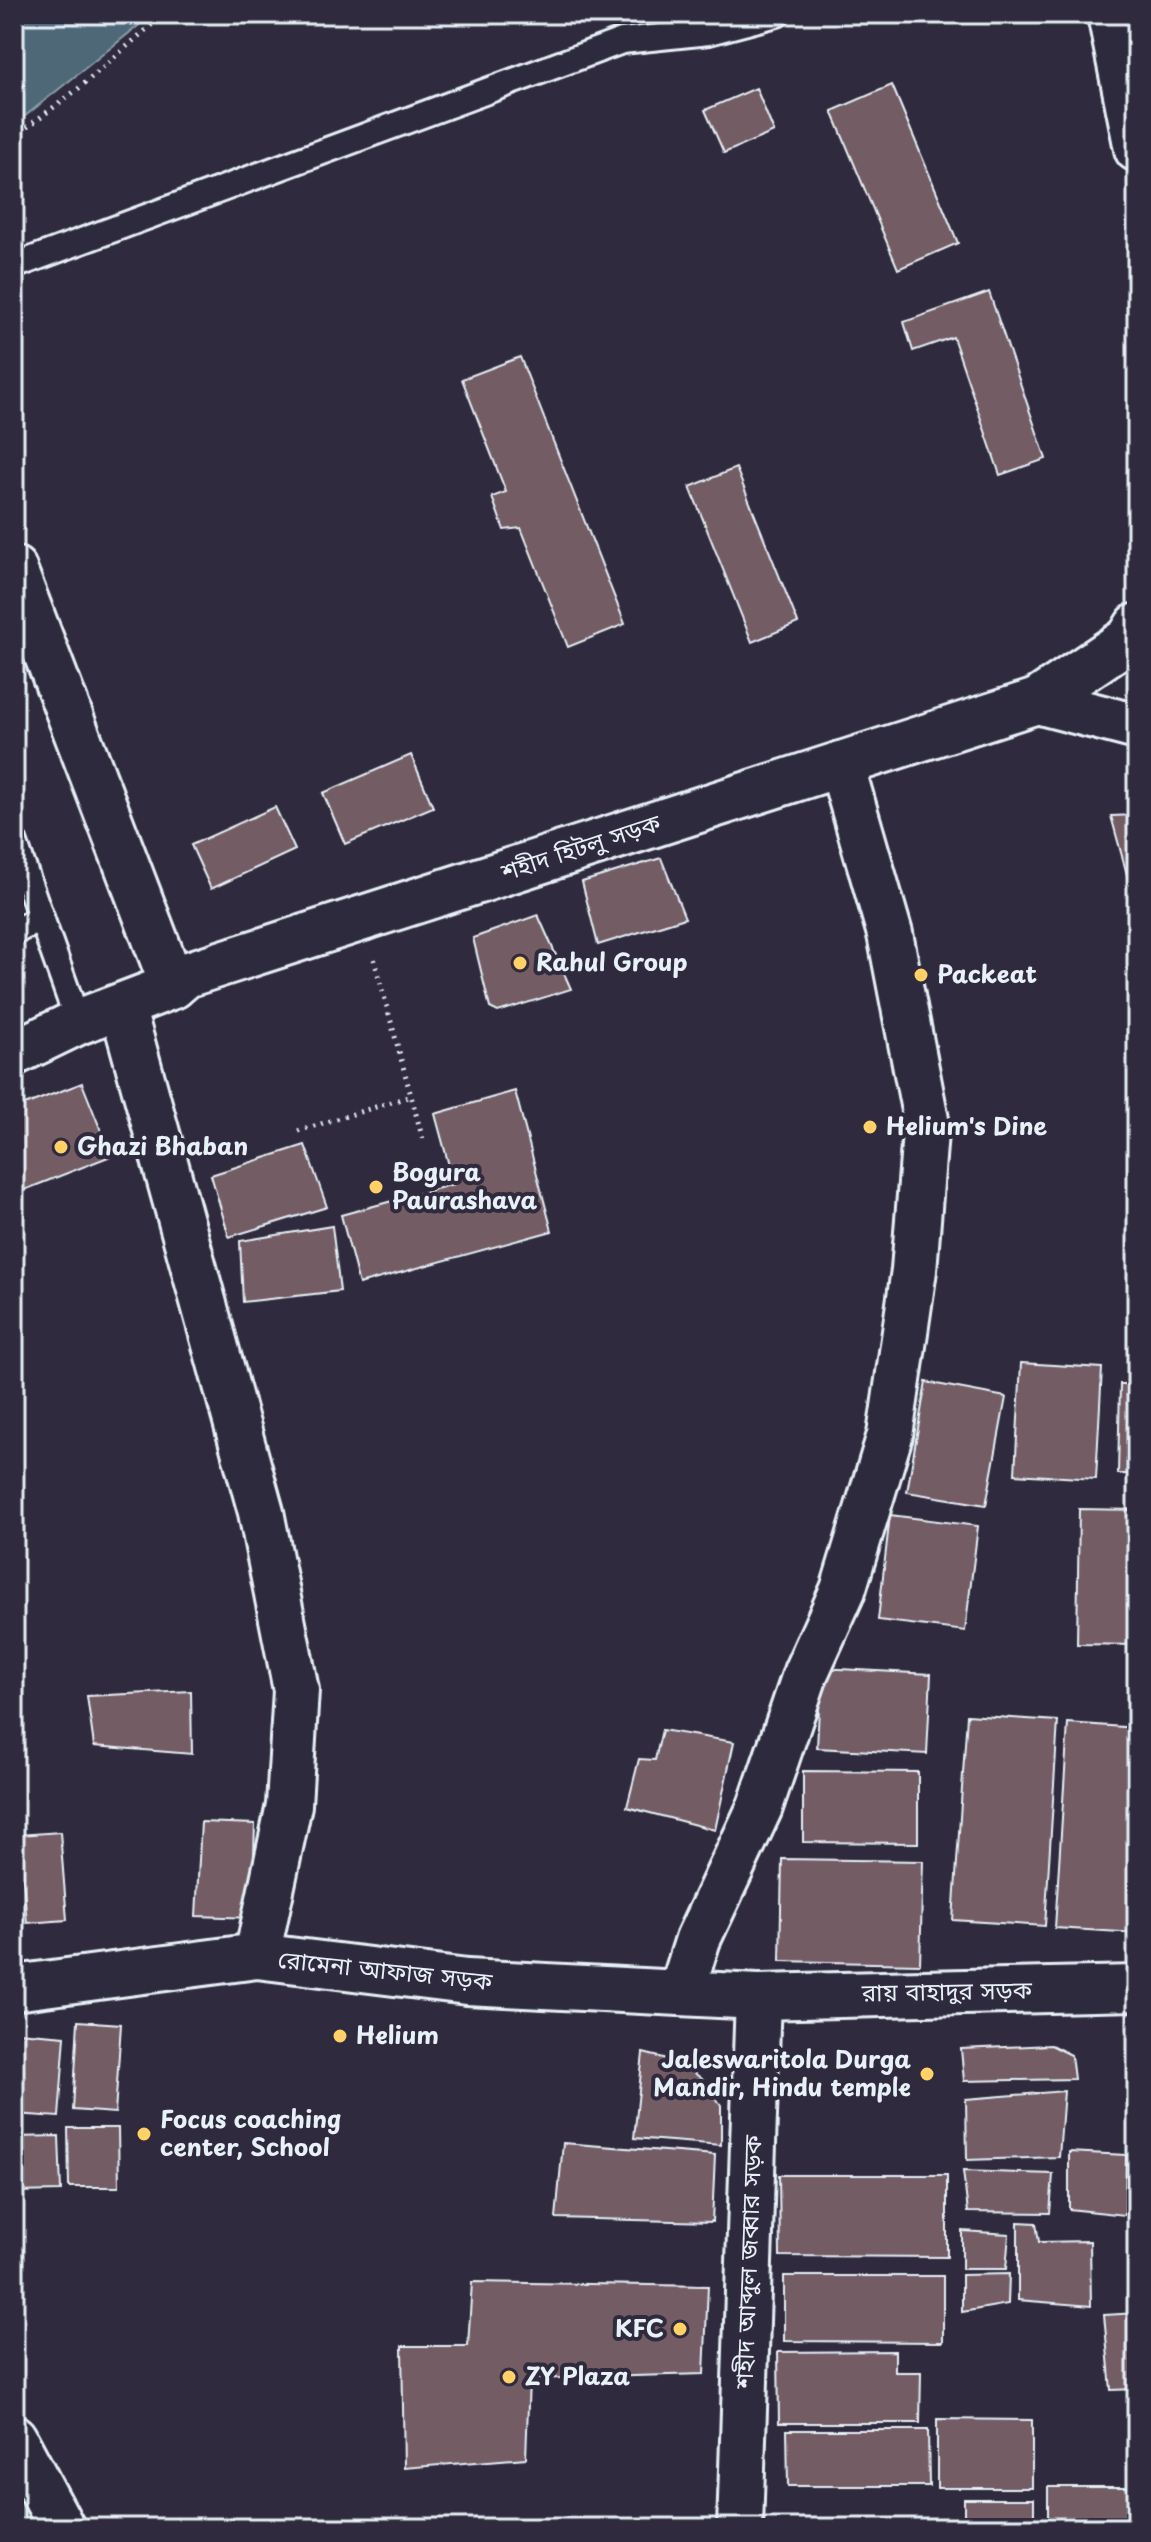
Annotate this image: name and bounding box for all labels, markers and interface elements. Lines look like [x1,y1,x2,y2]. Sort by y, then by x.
street label: শহীদ হিটলু সড়ক [495,803,665,889]
place label: Rahul Group [536,943,687,979]
marker: Rahul Group [511,954,529,972]
place label: Packeat [937,955,1037,991]
marker: Packeat [912,966,930,984]
place label: Helium's Dine [886,1107,1048,1143]
marker: Helium's Dine [861,1118,879,1136]
place label: Ghazi Bhaban [77,1127,248,1163]
marker: Ghazi Bhaban [52,1138,70,1156]
place label: Bogura Paurashava [392,1153,537,1217]
marker: Bogura Paurashava [367,1178,385,1196]
street label: রোমেনা আফাজ সড়ক [276,1940,495,1998]
street label: রায় বাহাদুর সড়ক [861,1971,1033,2010]
place label: Helium [356,2016,439,2052]
marker: Helium [331,2027,349,2045]
place label: Jaleswaritola Durga Mandir, Hindu temple [653,2040,911,2104]
marker: Jaleswaritola Durga Mandir, Hindu temple [918,2065,936,2083]
place label: Focus coaching center, School [160,2100,341,2164]
marker: Focus coaching center, School [135,2125,153,2143]
street label: শহীদ আব্দুল জব্বার সড়ক [725,2134,769,2390]
place label: KFC [615,2309,664,2345]
marker: KFC [671,2320,689,2338]
place label: ZY Plaza [525,2357,630,2393]
marker: ZY Plaza [500,2368,518,2386]

